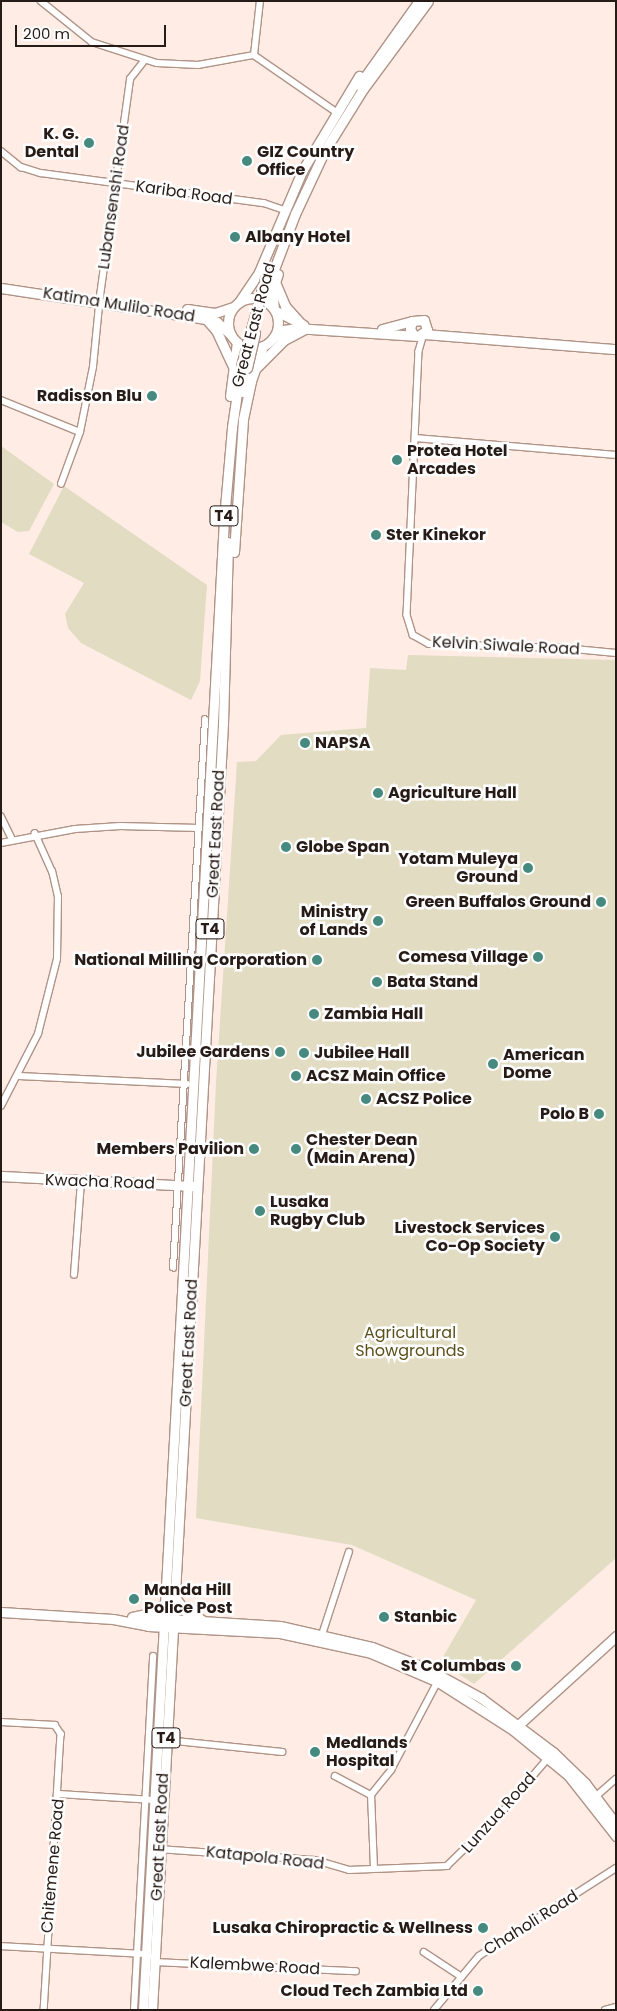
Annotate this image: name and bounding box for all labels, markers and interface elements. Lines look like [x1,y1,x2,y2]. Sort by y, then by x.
scale bar [18,15,169,47]
text: 200 m [23,23,70,44]
street label: Lubansenshi Road [94,123,134,271]
place label: K. G. Dental [25,124,79,162]
marker: K. G. Dental [83,137,95,149]
place label: GIZ Country Office [257,142,354,180]
marker: GIZ Country Office [241,155,253,167]
street label: Kariba Road [134,177,234,209]
place label: Albany Hotel [245,227,350,247]
marker: Albany Hotel [229,231,241,243]
street label: Great East Road [228,261,280,389]
street label: Katima Mulilo Road [42,283,196,327]
place label: Radisson Blu [37,386,142,406]
marker: Radisson Blu [146,390,158,402]
place label: Protea Hotel Arcades [407,441,508,479]
marker: Protea Hotel Arcades [391,454,403,466]
road number: T4 [209,504,239,528]
place label: Ster Kinekor [386,525,486,545]
marker: Ster Kinekor [370,529,382,541]
street label: Kelvin Siwale Road [432,633,580,659]
place label: NAPSA [315,733,370,753]
marker: NAPSA [299,737,311,749]
street label: Great East Road [203,769,229,899]
place label: Agriculture Hall [388,783,517,803]
marker: Agriculture Hall [372,787,384,799]
place label: Globe Span [296,837,390,857]
marker: Globe Span [280,841,292,853]
place label: Yotam Muleya Ground [398,849,518,887]
marker: Yotam Muleya Ground [522,862,534,874]
place label: Green Buffalos Ground [405,892,591,912]
marker: Green Buffalos Ground [595,896,607,908]
place label: Ministry of Lands [300,902,368,940]
marker: Ministry of Lands [372,915,384,927]
road number: T4 [195,916,225,942]
place label: Comesa Village [398,947,528,967]
place label: National Milling Corporation [74,950,307,970]
marker: Comesa Village [532,951,544,963]
marker: National Milling Corporation [311,954,323,966]
place label: Bata Stand [387,972,478,992]
marker: Bata Stand [371,976,383,988]
place label: Zambia Hall [324,1004,423,1024]
marker: Zambia Hall [308,1008,320,1020]
place label: Jubilee Gardens [136,1042,270,1062]
place label: Jubilee Hall [314,1043,409,1063]
place label: American Dome [503,1045,584,1083]
marker: Jubilee Gardens [274,1046,286,1058]
marker: Jubilee Hall [298,1047,310,1059]
marker: American Dome [487,1058,499,1070]
place label: ACSZ Main Office [306,1066,446,1086]
marker: ACSZ Main Office [290,1070,302,1082]
place label: ACSZ Police [376,1089,472,1109]
marker: ACSZ Police [360,1093,372,1105]
place label: Polo B [540,1104,589,1124]
marker: Polo B [593,1108,605,1120]
place label: Chester Dean (Main Arena) [306,1130,417,1168]
place label: Members Pavilion [97,1139,244,1159]
marker: Members Pavilion [248,1143,260,1155]
marker: Chester Dean (Main Arena) [290,1143,302,1155]
street label: Kwacha Road [45,1170,155,1194]
place label: Lusaka Rugby Club [270,1192,365,1230]
marker: Lusaka Rugby Club [254,1205,266,1217]
place label: Livestock Services Co-Op Society [394,1218,545,1256]
marker: Livestock Services Co-Op Society [549,1231,561,1243]
street label: Great East Road [176,1278,202,1408]
park label: Agricultural Showgrounds [355,1323,465,1361]
place label: Manda Hill Police Post [144,1580,232,1618]
marker: Manda Hill Police Post [128,1593,140,1605]
place label: Stanbic [394,1607,457,1627]
marker: Stanbic [378,1611,390,1623]
place label: St Columbas [401,1656,506,1676]
marker: St Columbas [510,1660,522,1672]
road number: T4 [151,1726,181,1750]
place label: Medlands Hospital [326,1733,408,1771]
marker: Medlands Hospital [308,1745,322,1759]
street label: Lunzua Road [458,1769,540,1857]
street label: Great East Road [147,1772,173,1902]
street label: Chitemene Road [38,1798,68,1934]
street label: Katapola Road [205,1842,325,1874]
street label: Chaholi Road [480,1886,582,1960]
place label: Lusaka Chiropractic & Wellness [213,1918,473,1938]
marker: Lusaka Chiropractic & Wellness [477,1922,489,1934]
street label: Kalembwe Road [189,1953,321,1979]
place label: Cloud Tech Zambia Ltd [281,1981,468,2001]
marker: Cloud Tech Zambia Ltd [472,1985,484,1997]

